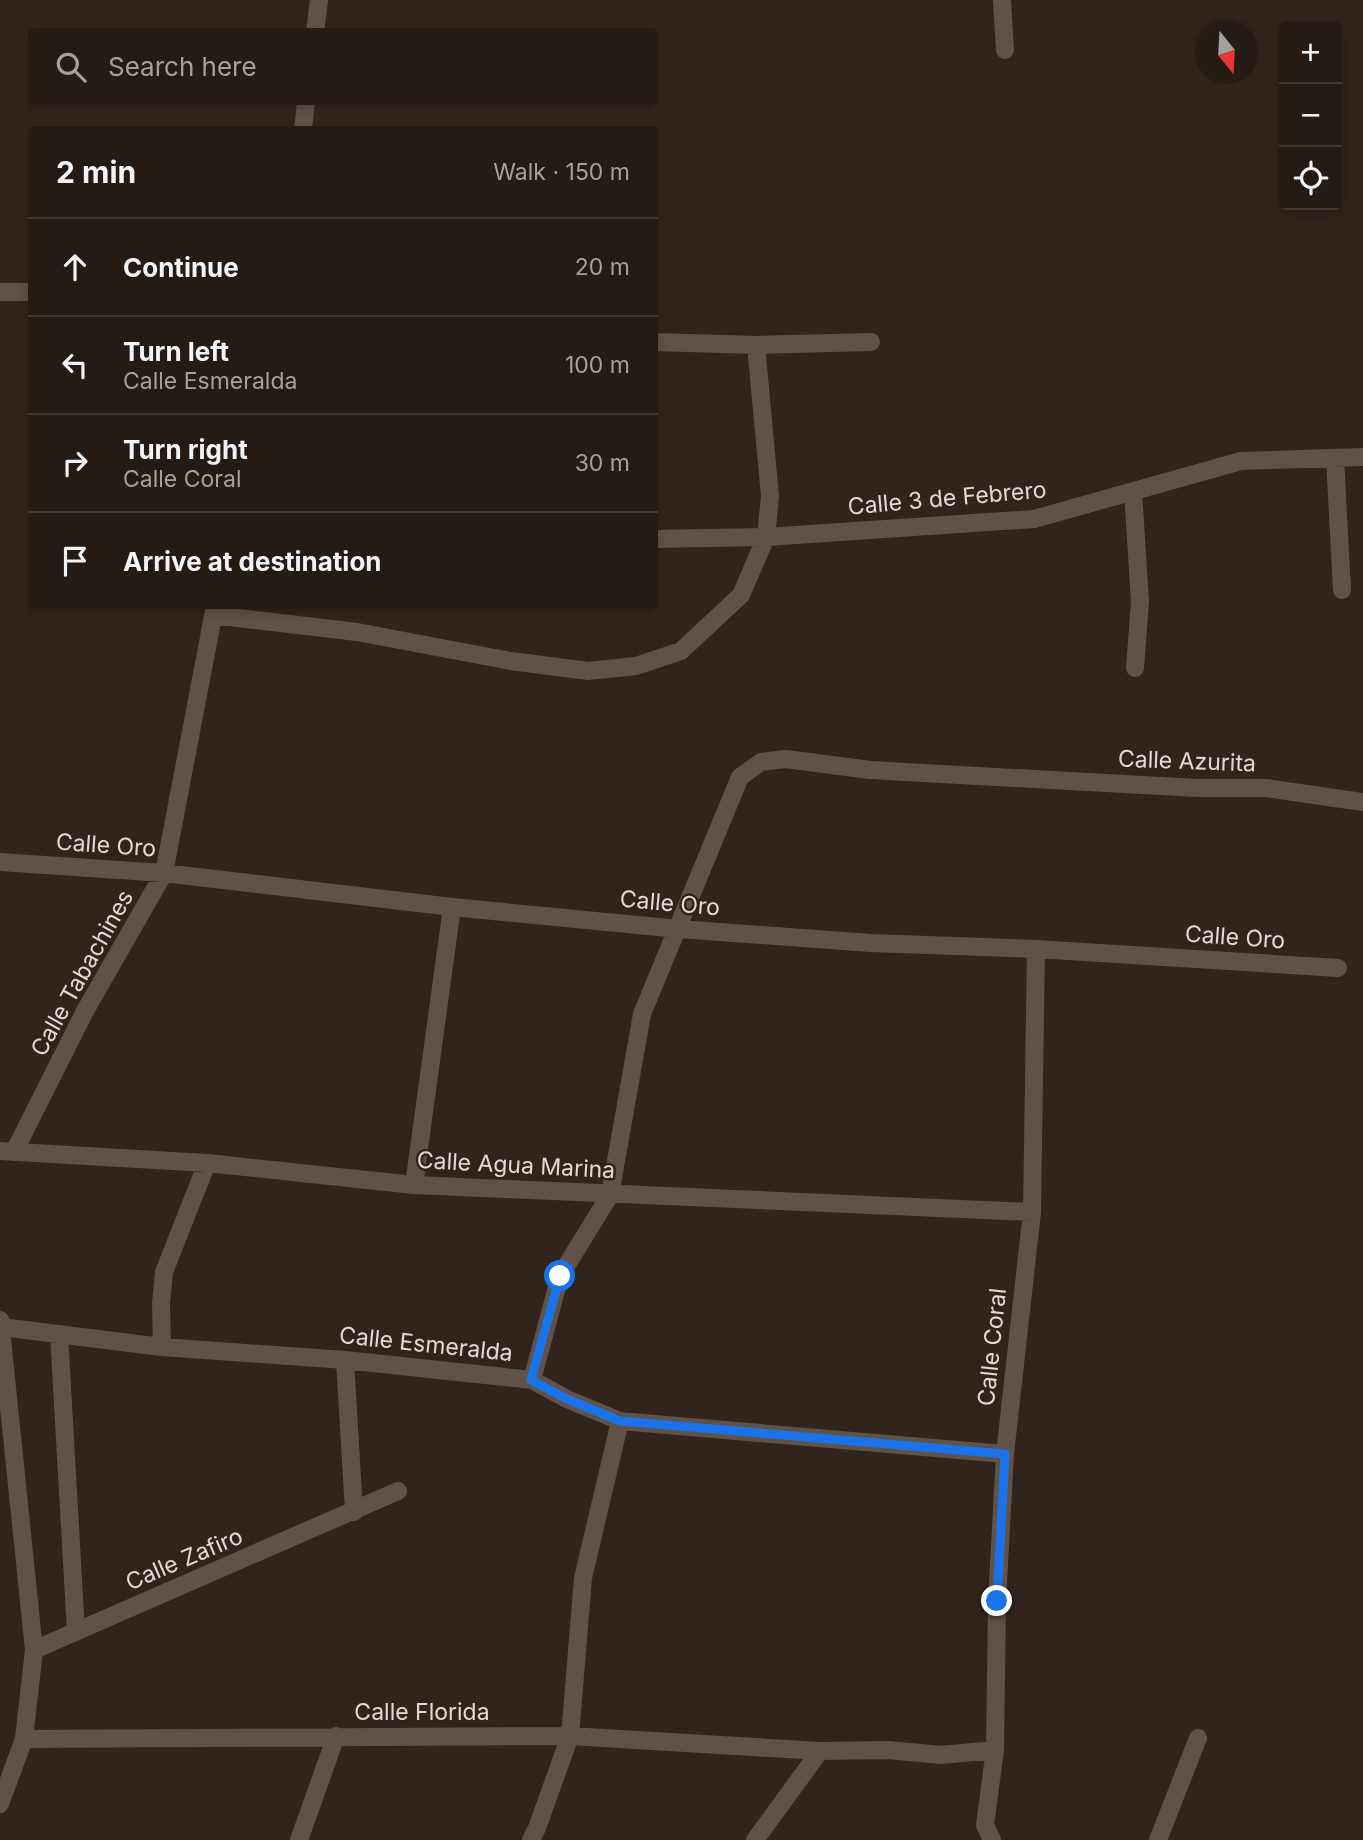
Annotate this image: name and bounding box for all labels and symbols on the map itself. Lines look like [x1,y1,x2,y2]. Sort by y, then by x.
north arrow [1195,21,1258,84]
street label: Calle 3 de Febrero [847,475,1047,521]
street label: Calle Azurita [1118,745,1256,777]
street label: Calle Oro [55,828,157,862]
street label: Calle Tabachines [25,885,139,1061]
street label: Calle Oro [619,885,721,921]
street label: Calle Oro [1184,920,1286,954]
street label: Calle Agua Marina [416,1146,616,1184]
route start [544,1260,575,1291]
street label: Calle Coral [972,1287,1012,1407]
street label: Calle Esmeralda [338,1321,514,1367]
street label: Calle Zafiro [121,1522,247,1596]
route end [981,1585,1012,1616]
street label: Calle Florida [354,1698,490,1726]

